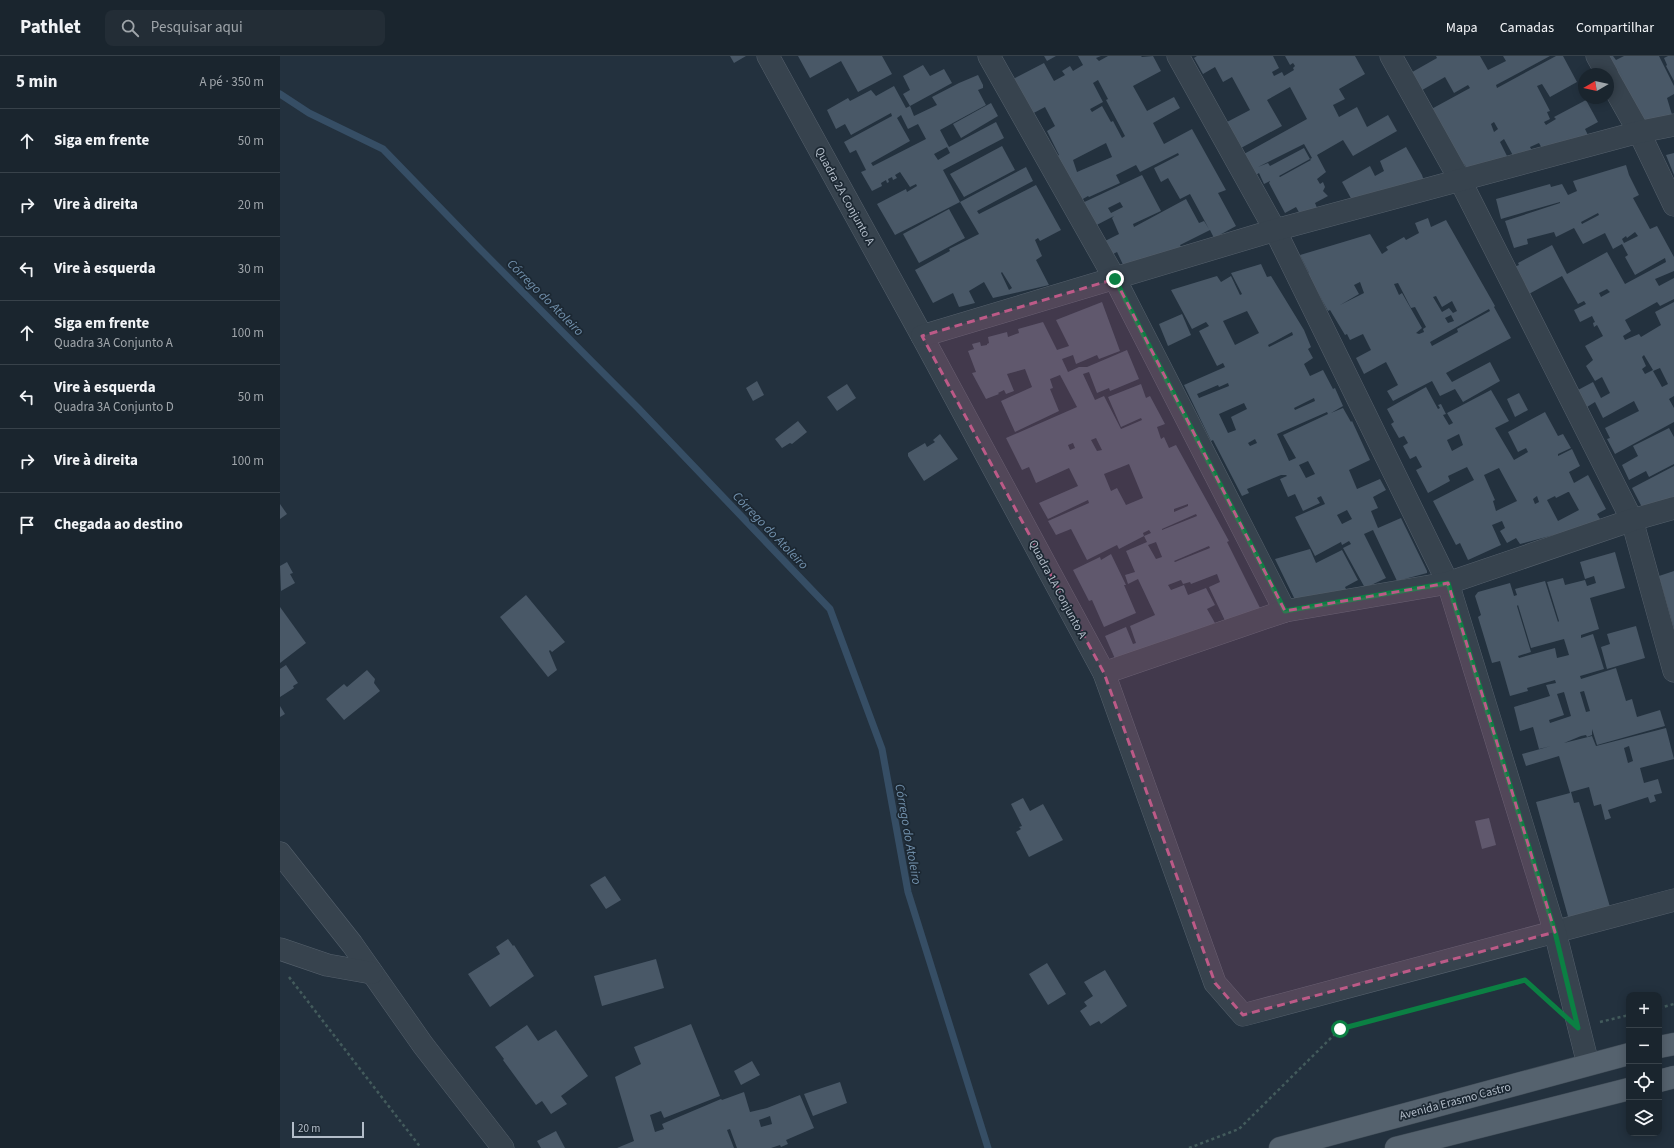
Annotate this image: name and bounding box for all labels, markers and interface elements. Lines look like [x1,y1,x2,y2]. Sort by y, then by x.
search box [105,10,385,46]
text: Pathlet [20,14,81,41]
icon: search [119,17,141,39]
text: Pesquisar aqui [151,17,243,38]
text: Mapa [1446,18,1478,38]
text: Camadas [1500,18,1554,38]
text: Compartilhar [1576,18,1654,38]
north arrow [1578,68,1614,104]
text: 5 min [16,70,57,94]
text: A pé · 350 m [199,73,264,91]
icon: ahead [16,130,38,152]
text: Siga em frente [54,130,149,151]
text: 50 m [238,132,264,150]
street label: Quadra 2A Conjunto A [811,144,879,249]
icon: right [16,194,38,216]
text: Vire à direita [54,194,138,215]
text: 20 m [238,196,264,214]
water label: Córrego do Atoleiro [503,255,588,340]
icon: left [16,258,38,280]
text: Vire à esquerda [54,258,156,279]
text: 30 m [238,260,264,278]
route end [1106,270,1124,288]
text: Siga em frente [54,313,149,334]
icon: ahead [16,322,38,344]
text: 100 m [231,324,264,342]
text: Quadra 3A Conjunto A [54,334,173,352]
text: Vire à esquerda [54,377,156,398]
icon: left [16,386,38,408]
text: 50 m [238,388,264,406]
text: Quadra 3A Conjunto D [54,398,174,416]
icon: right [16,450,38,472]
text: Vire à direita [54,450,138,471]
text: 100 m [231,452,264,470]
water label: Córrego do Atoleiro [728,488,812,574]
icon: arrive [16,514,38,536]
text: Chegada ao destino [54,514,183,535]
street label: Quadra 1A Conjunto A [1024,537,1091,642]
water label: Córrego do Atoleiro [890,782,926,886]
map controls [1626,992,1662,1136]
button: + [1626,992,1662,1028]
route start [1331,1020,1349,1038]
button: − [1626,1028,1662,1064]
button: locate [1626,1064,1662,1100]
street label: Avenida Erasmo Castro [1397,1078,1513,1125]
button: layers [1626,1100,1662,1136]
scale bar [292,1120,364,1139]
text: 20 m [298,1121,320,1136]

